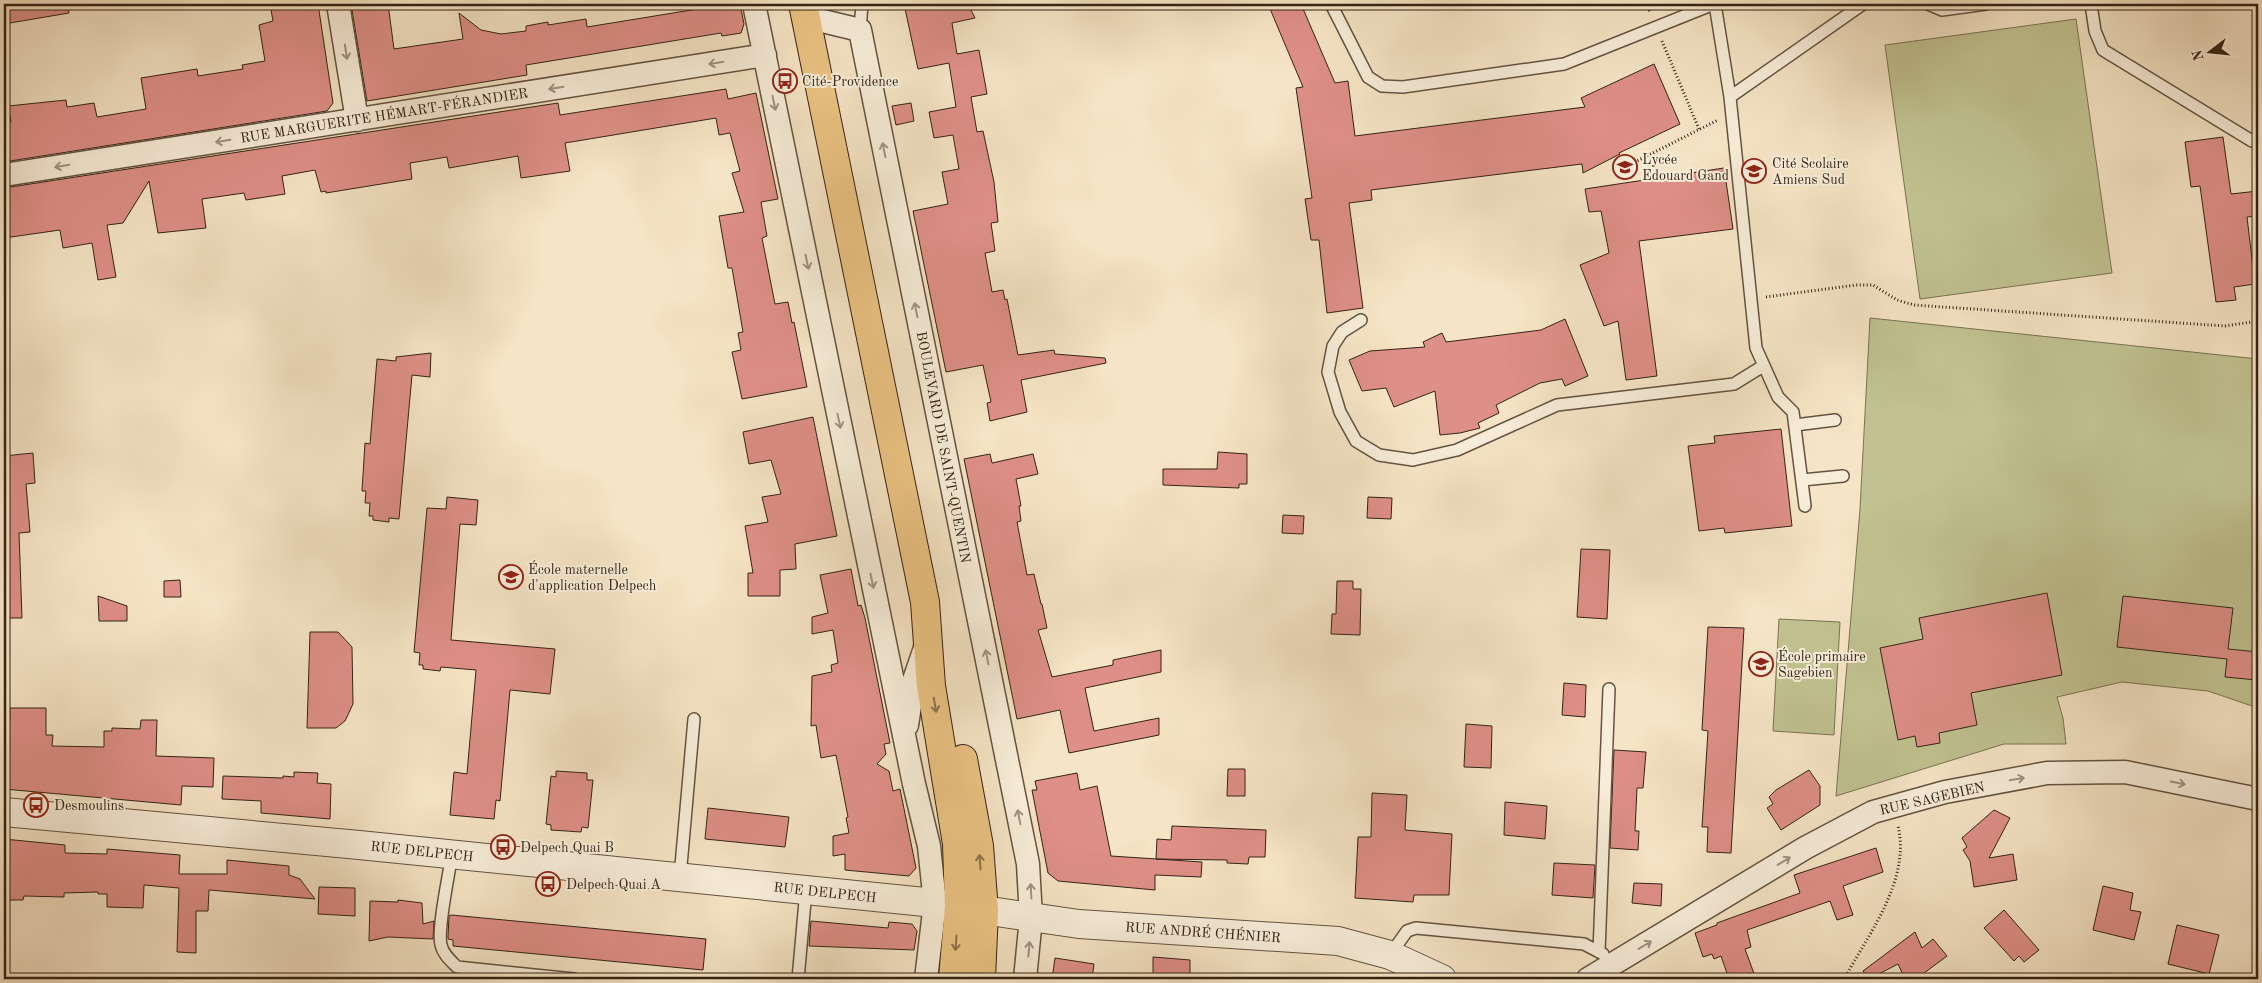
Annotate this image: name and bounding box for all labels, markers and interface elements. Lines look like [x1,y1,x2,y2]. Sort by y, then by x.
north arrow [2184,28,2234,78]
one-way arrow [342,43,352,59]
text: N [2190,48,2207,62]
one-way arrow [709,58,725,68]
bus stop icon: Cité-Providence [772,68,798,94]
place label: Cité-Providence [802,75,898,89]
street label: RUE MARGUERITE HÉMART-FÉRANDIER [239,83,529,146]
one-way arrow [548,83,564,93]
one-way arrow [770,95,780,111]
one-way arrow [215,136,231,146]
one-way arrow [879,143,888,159]
place label: Lycée Edouard Gand [1642,153,1729,183]
school or university icon: Lycée Edouard Gand [1612,154,1638,180]
place label: Cité Scolaire Amiens Sud [1772,157,1849,187]
school or university icon: Cité Scolaire Amiens Sud [1741,158,1767,184]
one-way arrow [54,161,70,171]
one-way arrow [803,254,812,270]
one-way arrow [911,302,920,318]
street label: BOULEVARD DE SAINT-QUENTIN [914,330,972,564]
one-way arrow [835,413,845,429]
place label: École maternelle d'application Delpech [528,560,657,593]
school or university icon: École maternelle d'application Delpech [498,564,524,590]
one-way arrow [868,572,877,588]
place label: École primaire Sagebien [1778,647,1866,680]
one-way arrow [981,650,991,666]
school or university icon: École primaire Sagebien [1748,651,1774,677]
one-way arrow [930,696,940,712]
one-way arrow [2009,773,2025,783]
one-way arrow [2170,779,2186,788]
street label: RUE SAGEBIEN [1878,780,1987,818]
bus stop icon: Desmoulins [23,792,49,818]
place label: Desmoulins [54,799,124,813]
one-way arrow [1014,809,1023,825]
bus stop icon: Delpech Quai B [490,834,516,860]
street label: RUE DELPECH [370,840,474,864]
place label: Delpech Quai B [520,841,614,855]
one-way arrow [975,854,985,870]
one-way arrow [1776,855,1790,865]
bus stop icon: Delpech Quai A [535,871,561,897]
place label: Delpech Quai A [566,878,661,892]
street label: RUE DELPECH [773,881,877,905]
one-way arrow [1026,883,1036,900]
street label: RUE ANDRÉ CHÉNIER [1125,918,1281,945]
one-way arrow [952,935,961,951]
one-way arrow [1637,940,1651,950]
one-way arrow [1024,941,1033,957]

